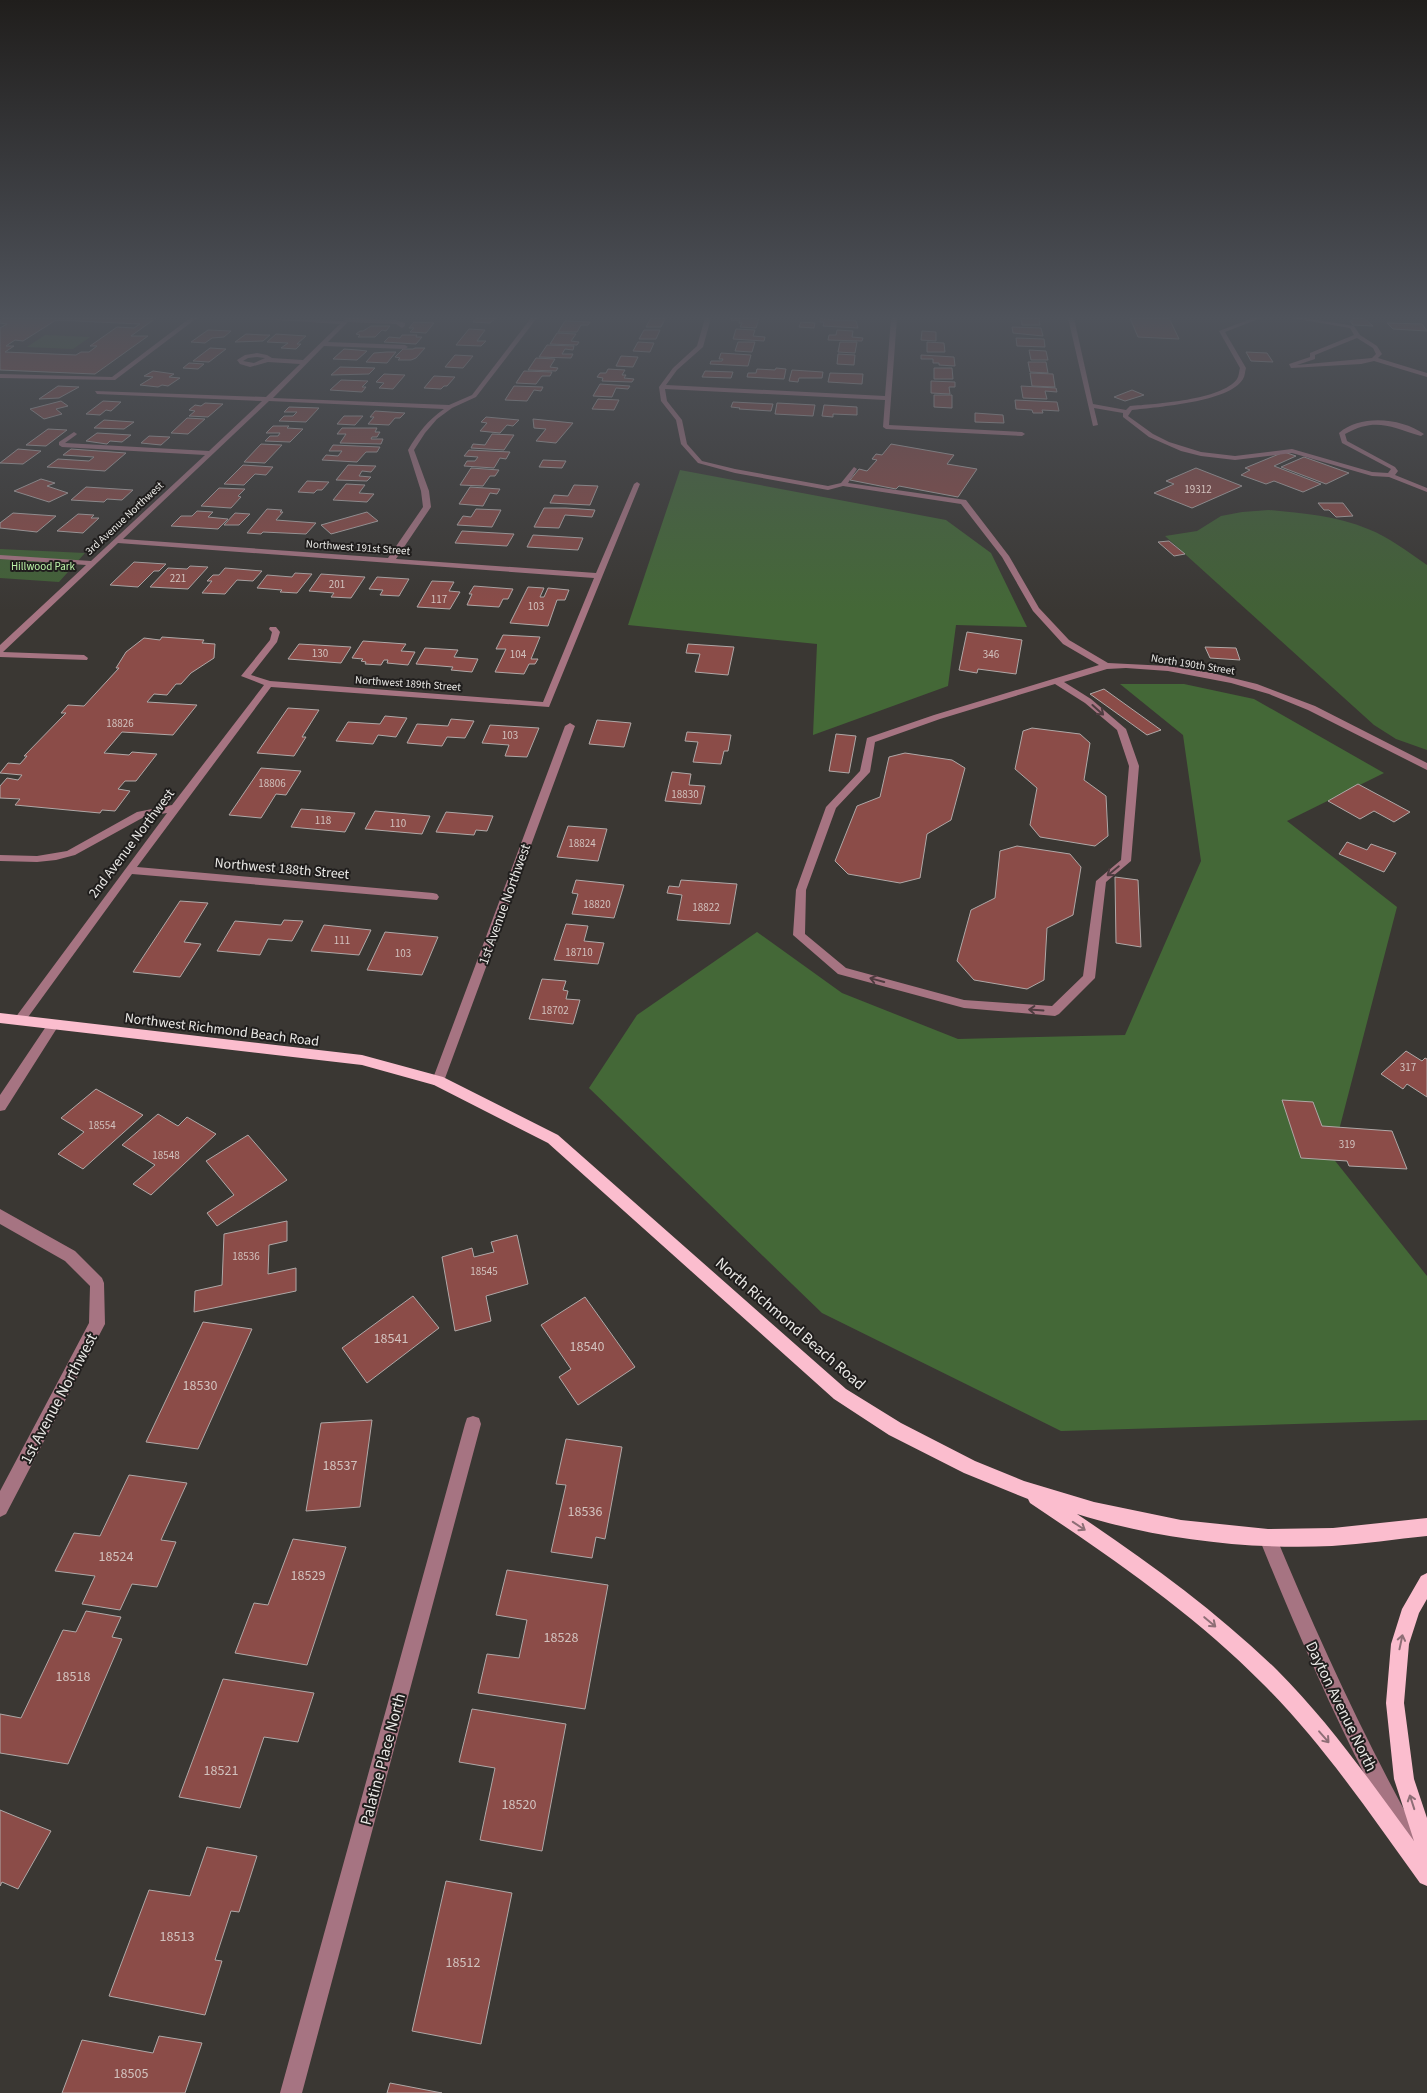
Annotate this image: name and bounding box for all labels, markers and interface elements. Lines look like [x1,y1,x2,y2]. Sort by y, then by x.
street label: 3rd Avenue Northwest [82,478,167,558]
house number: 19312 [1184,482,1212,497]
street label: Northwest 191st Street [305,536,411,559]
park label: Hillwood Park [11,559,76,574]
house number: 221 [170,571,186,586]
house number: 201 [329,577,345,592]
house number: 117 [431,592,447,607]
house number: 103 [528,599,544,614]
house number: 130 [312,646,328,661]
house number: 104 [510,647,527,662]
house number: 346 [983,647,1000,662]
street label: North 190th Street [1150,650,1236,679]
street label: Northwest 189th Street [355,672,462,695]
one-way arrow [1092,704,1105,716]
house number: 18826 [106,716,134,731]
house number: 103 [502,728,518,743]
house number: 18806 [258,776,286,791]
street label: 2nd Avenue Northwest [84,785,180,902]
house number: 18830 [671,787,699,802]
house number: 118 [315,813,332,828]
house number: 110 [390,816,406,831]
house number: 18824 [568,836,596,851]
street label: 1st Avenue Northwest [474,841,536,968]
street label: Northwest 188th Street [214,853,350,885]
one-way arrow [1107,866,1120,877]
house number: 18820 [583,897,611,912]
house number: 18822 [692,900,720,915]
house number: 111 [334,933,350,948]
house number: 18710 [565,945,593,960]
house number: 103 [395,946,411,961]
one-way arrow [869,975,885,985]
house number: 18702 [541,1003,569,1018]
one-way arrow [1028,1005,1044,1015]
street label: Northwest Richmond Beach Road [124,1008,320,1052]
house number: 317 [1400,1060,1416,1075]
house number: 18554 [88,1118,116,1133]
house number: 319 [1339,1137,1355,1152]
house number: 18548 [152,1148,180,1163]
house number: 18536 [232,1249,260,1264]
street label: North Richmond Beach Road [711,1252,870,1395]
house number: 18545 [470,1264,498,1279]
street label: 1st Avenue Northwest [15,1329,103,1468]
house number: 18541 [374,1329,408,1349]
house number: 18540 [570,1337,604,1357]
house number: 18530 [183,1376,217,1396]
house number: 18537 [323,1456,357,1476]
house number: 18536 [568,1502,602,1522]
one-way arrow [1072,1520,1086,1531]
house number: 18524 [99,1547,133,1567]
house number: 18529 [291,1566,325,1586]
one-way arrow [1203,1616,1216,1627]
house number: 18528 [544,1628,578,1648]
one-way arrow [1397,1635,1407,1651]
street label: Dayton Avenue North [1300,1638,1382,1775]
house number: 18518 [56,1667,90,1687]
street label: Palatine Place North [355,1691,411,1828]
one-way arrow [1318,1730,1329,1743]
house number: 18521 [204,1761,238,1781]
house number: 18520 [502,1795,536,1815]
one-way arrow [1406,1795,1416,1811]
house number: 18513 [160,1927,194,1947]
house number: 18512 [446,1953,480,1973]
house number: 18505 [114,2064,148,2084]

